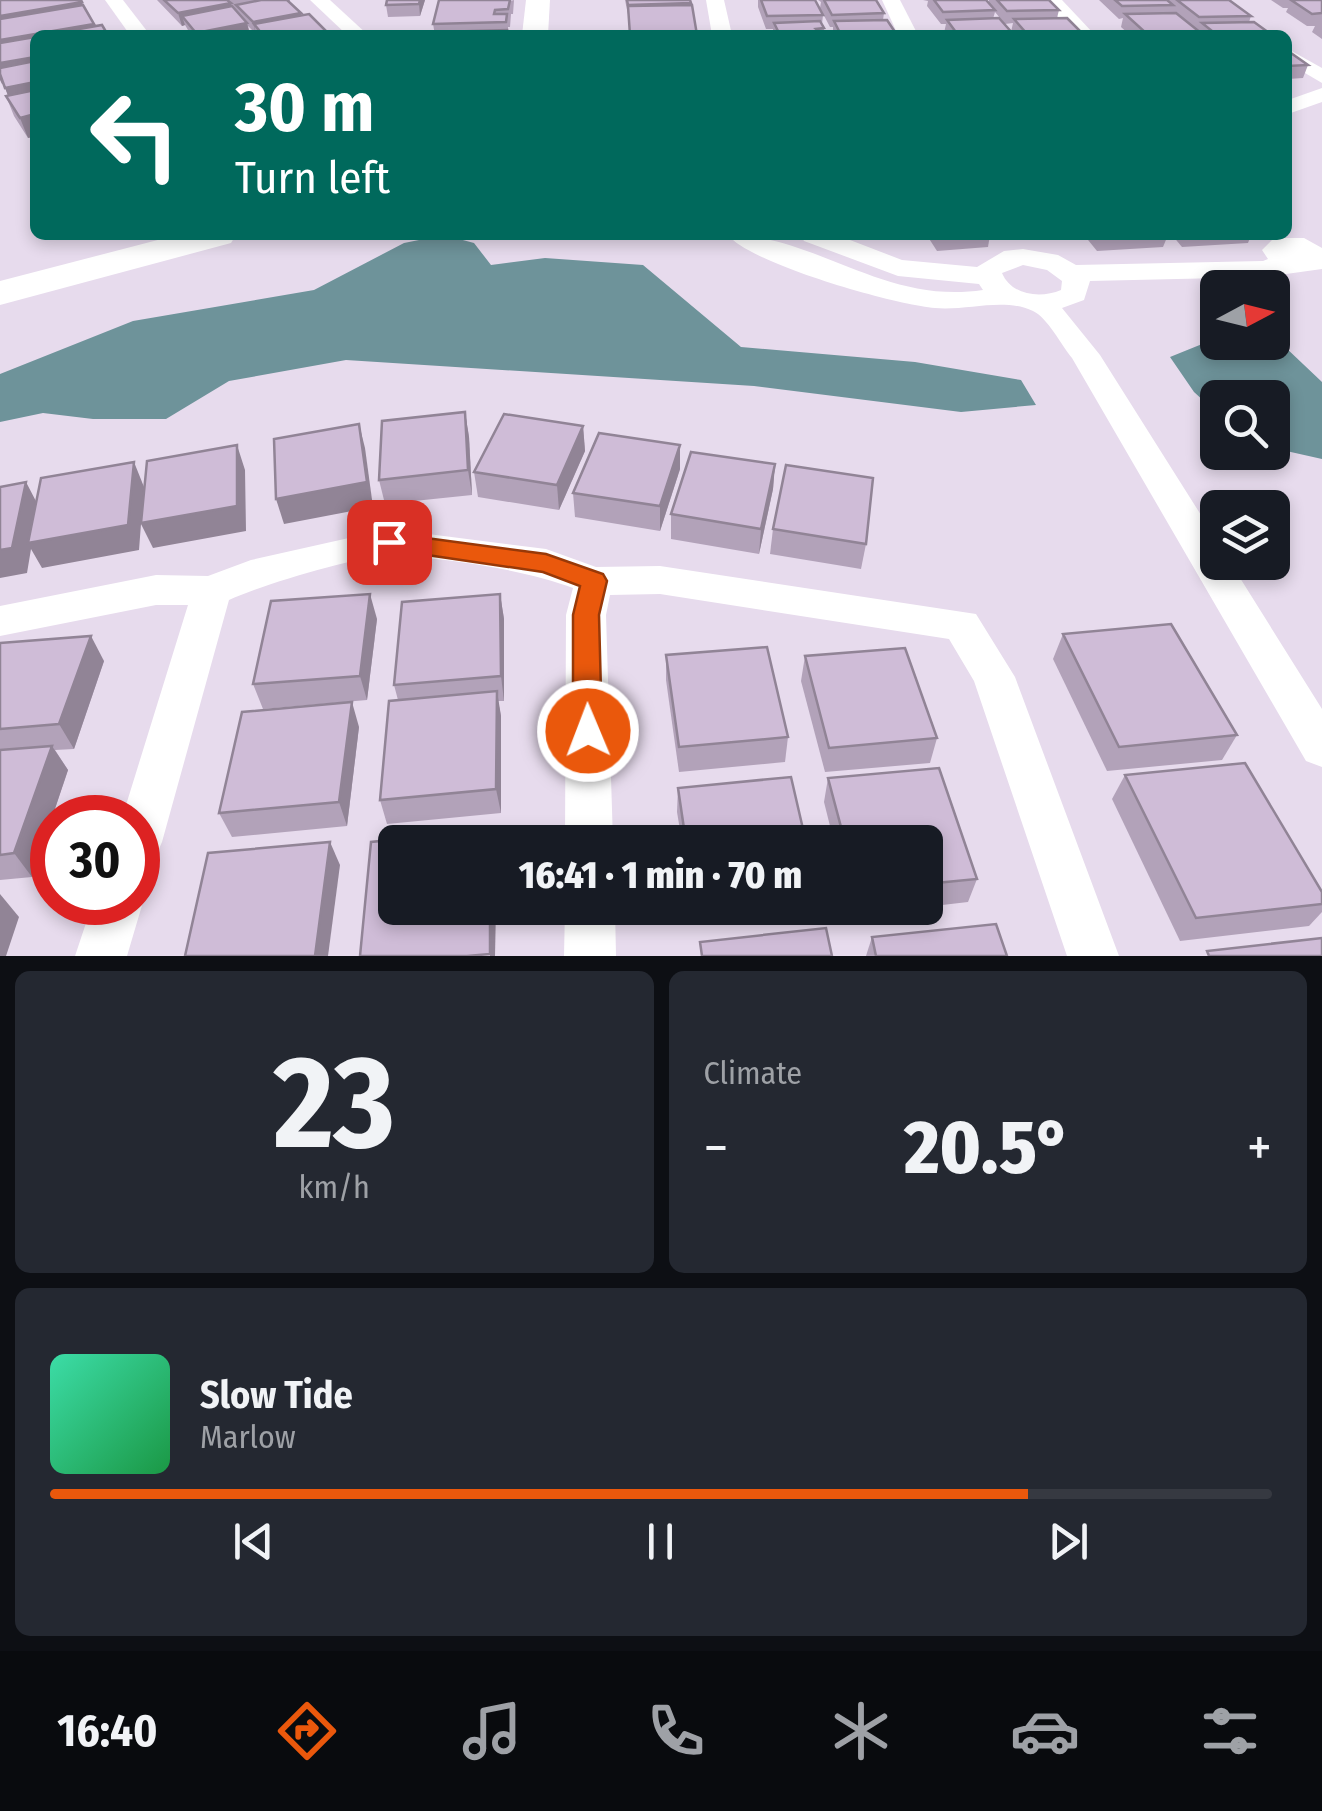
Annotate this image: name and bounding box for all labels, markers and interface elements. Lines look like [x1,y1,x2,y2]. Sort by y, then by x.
text: 30 m [235,66,374,150]
icon: left [70,70,200,200]
text: Turn left [235,151,390,205]
north arrow [1200,270,1290,360]
map controls [1200,270,1290,580]
button: search [1200,380,1290,470]
button: layers [1200,490,1290,580]
pin [347,500,432,585]
icon: arrive [362,515,417,570]
position arrow [536,679,640,783]
speed limit sign: 30 [30,795,160,925]
text: 16:41 · 1 min · 70 m [519,852,802,898]
text: 23 [273,1025,395,1181]
text: Climate [704,1054,802,1092]
text: 20.5° [904,1103,1071,1193]
text: − [704,1115,728,1181]
text: + [1247,1115,1272,1181]
text: km/h [299,1168,370,1206]
text: Slow Tide [200,1372,353,1418]
text: Marlow [200,1418,296,1456]
icon: previous [226,1514,281,1569]
icon: pause [633,1514,688,1569]
icon: next [1041,1514,1096,1569]
icon: directions [272,1696,342,1766]
icon: music [457,1696,527,1766]
icon: phone [641,1696,711,1766]
icon: climate [826,1696,896,1766]
icon: car [1010,1696,1080,1766]
icon: filters [1195,1696,1265,1766]
text: 16:40 [57,1704,158,1758]

